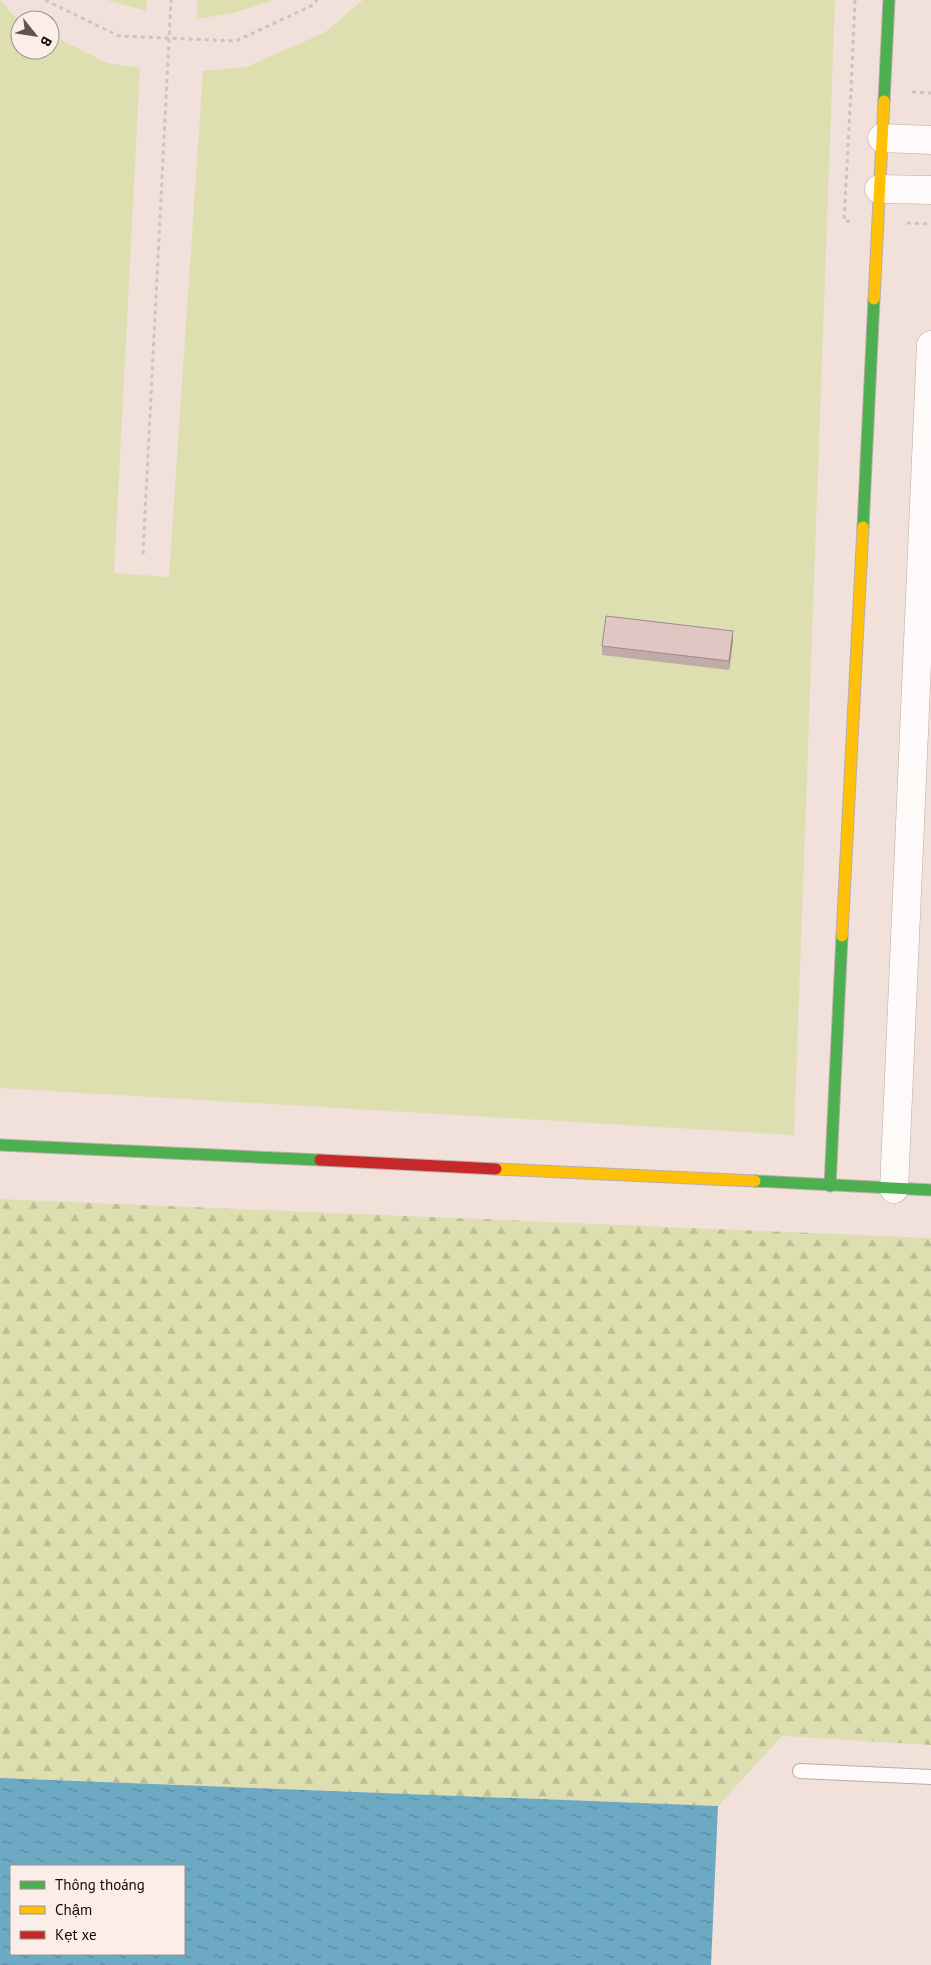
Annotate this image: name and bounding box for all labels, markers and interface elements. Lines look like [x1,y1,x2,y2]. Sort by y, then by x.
north arrow [10,10,60,60]
text: B [36,33,56,50]
legend [10,1865,185,1955]
text: Thông thoáng [55,1875,145,1894]
text: Chậm [55,1900,92,1919]
text: Kẹt xe [55,1925,97,1944]

